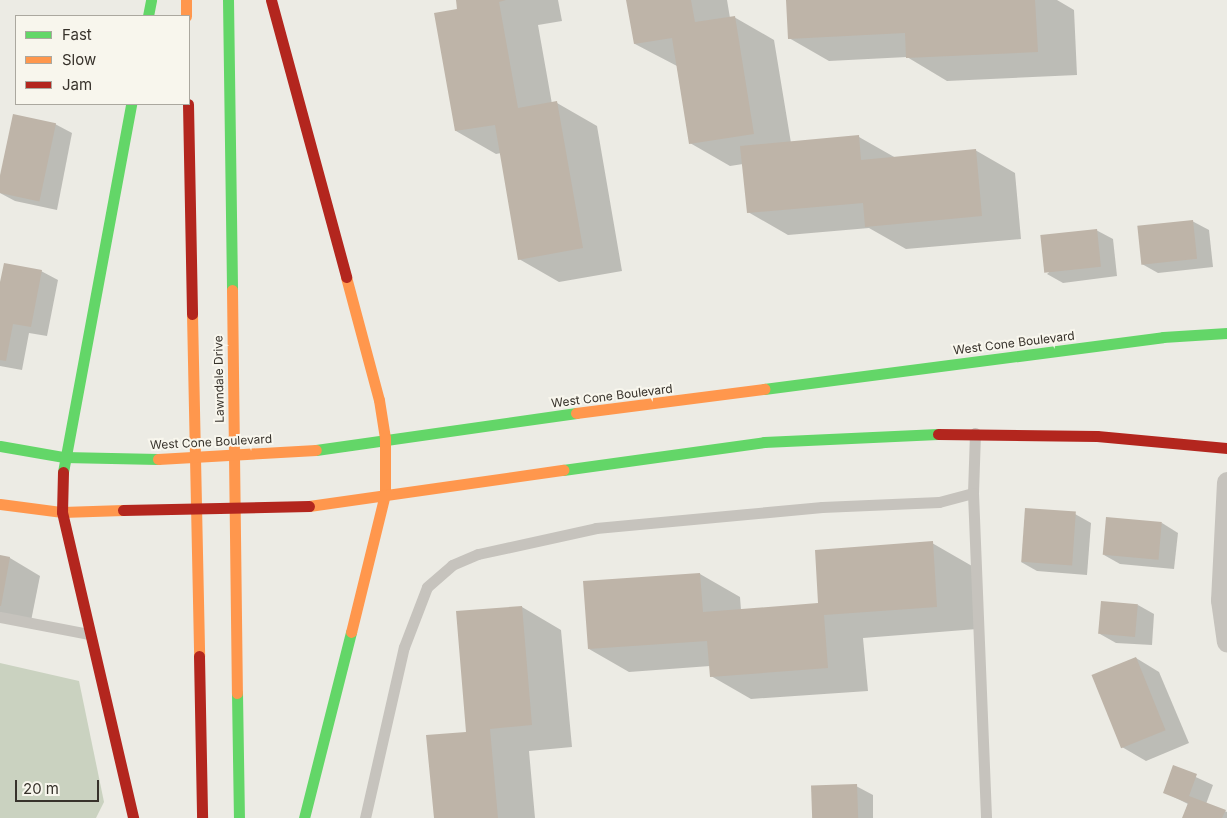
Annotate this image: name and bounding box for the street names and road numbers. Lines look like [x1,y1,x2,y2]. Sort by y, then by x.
street label: West Cone Boulevard [952,328,1076,358]
street label: Lawndale Drive [211,335,227,423]
street label: West Cone Boulevard [550,381,674,411]
street label: West Cone Boulevard [150,432,272,452]

